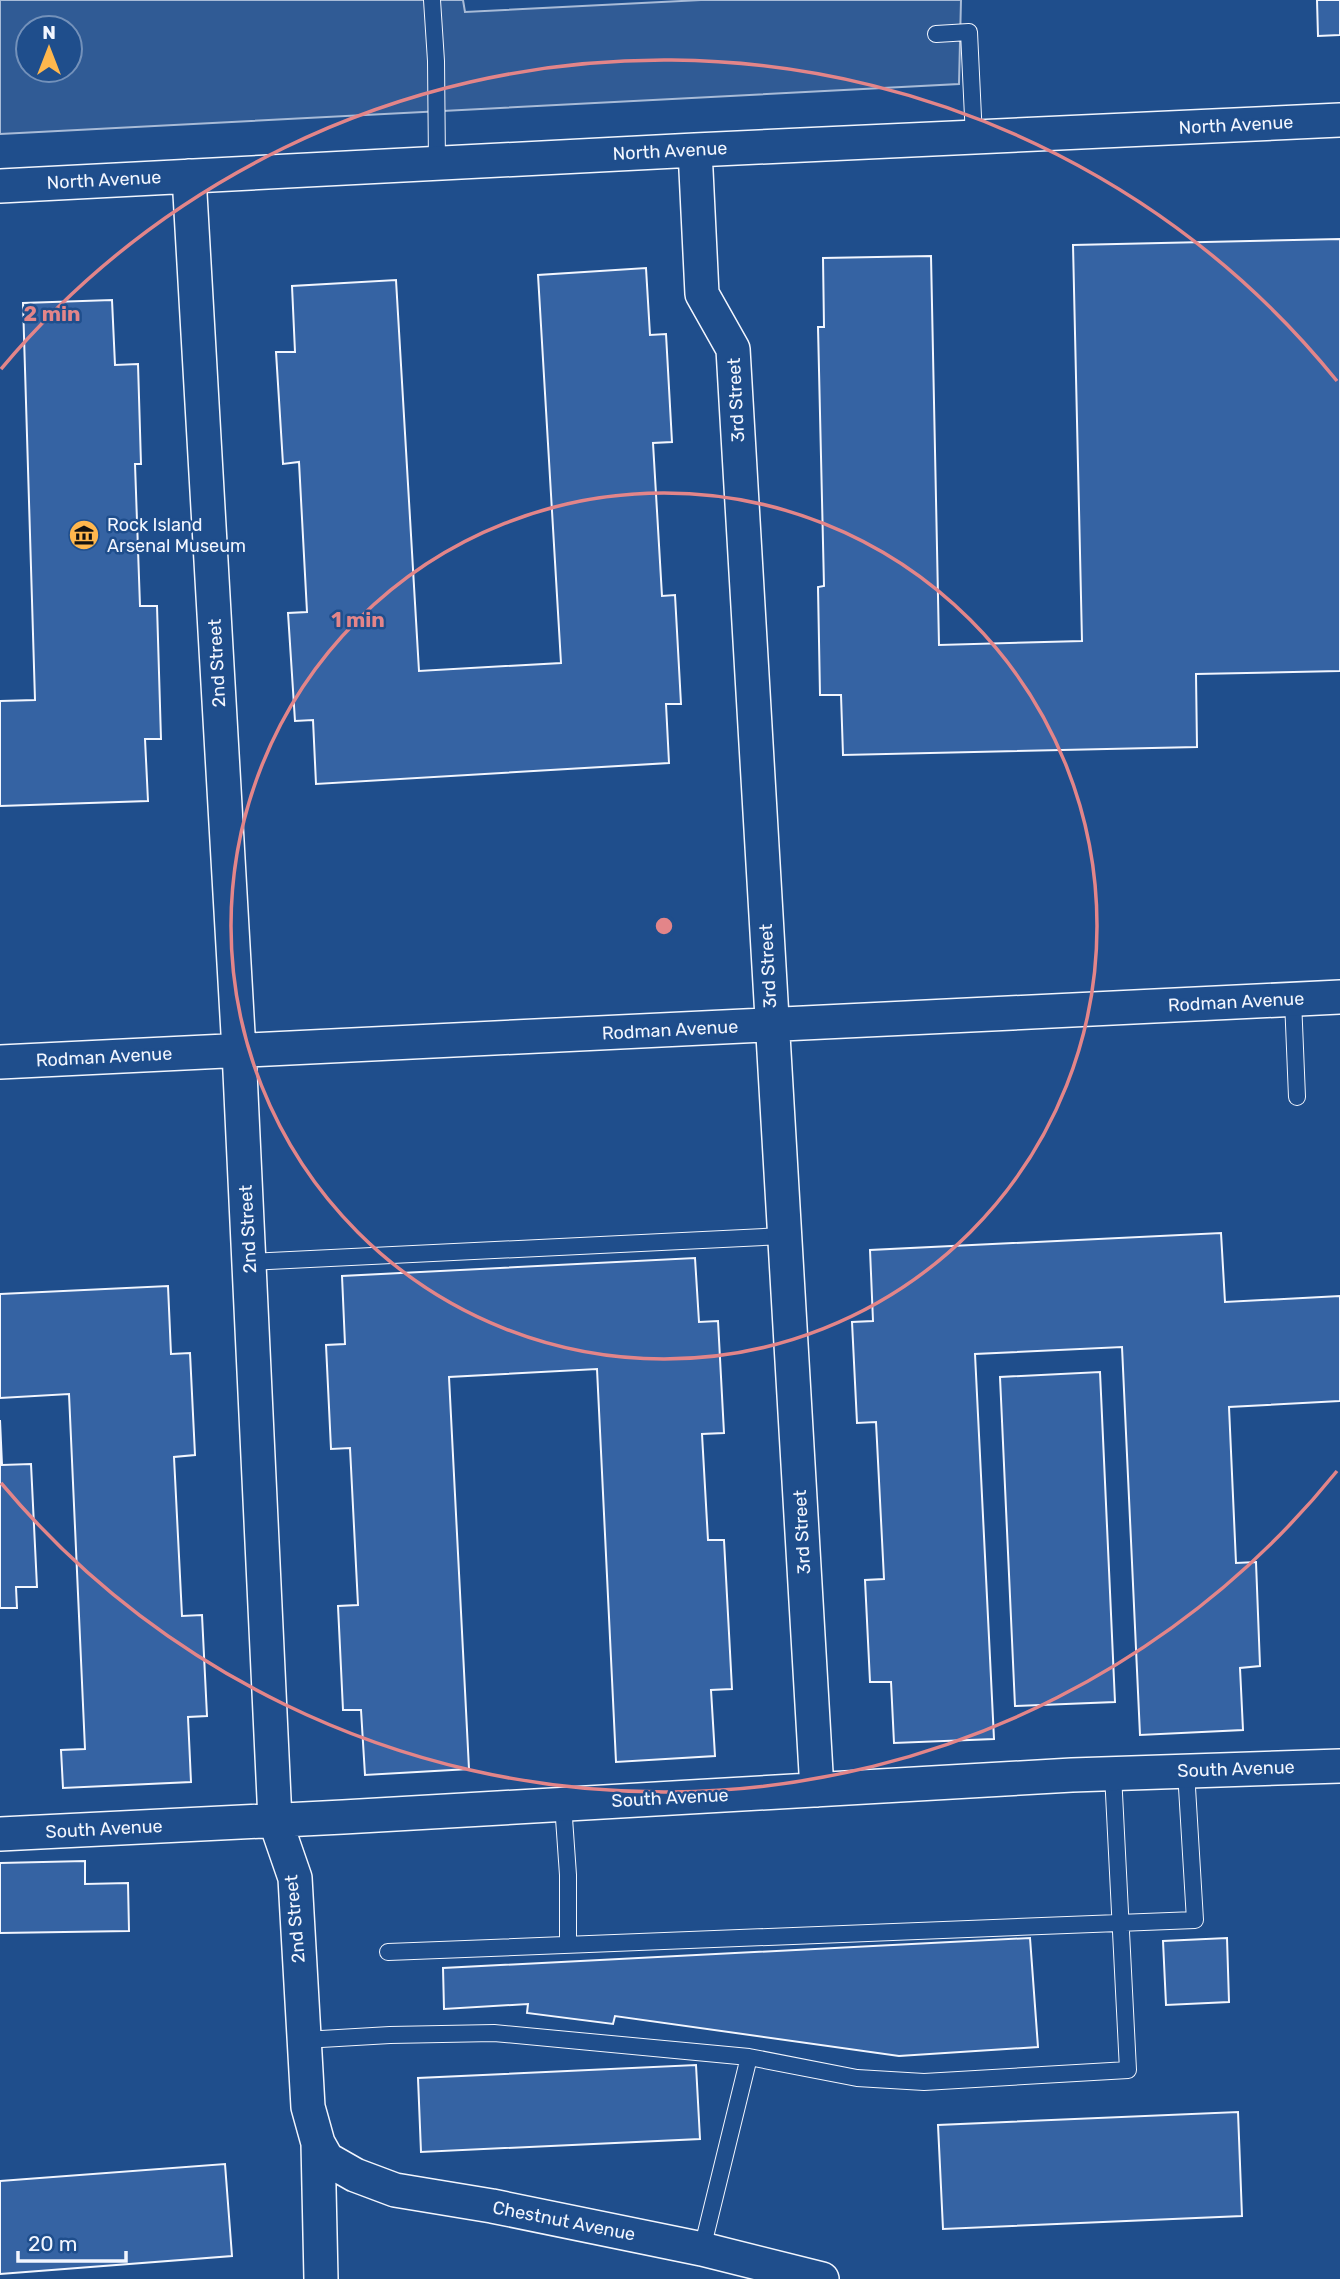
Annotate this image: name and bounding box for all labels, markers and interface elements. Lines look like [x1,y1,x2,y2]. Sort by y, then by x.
north arrow [14,14,84,84]
text: N [42,21,56,44]
street label: North Avenue [1178,111,1294,139]
street label: North Avenue [612,137,728,165]
street label: North Avenue [46,166,162,194]
text: 2 min [24,301,80,326]
street label: 3rd Street [723,357,749,443]
place label: Rock Island Arsenal Museum [107,514,246,557]
museum icon: Rock Island Arsenal Museum [67,518,101,552]
text: 1 min [331,607,385,632]
street label: 2nd Street [204,618,230,708]
centre of rings [652,914,676,938]
street label: 3rd Street [755,923,781,1009]
street label: Rodman Avenue [1167,987,1305,1017]
street label: Rodman Avenue [601,1015,739,1045]
street label: Rodman Avenue [35,1042,173,1072]
street label: 2nd Street [235,1184,261,1274]
street label: 3rd Street [789,1489,815,1575]
street label: South Avenue [1177,1756,1295,1782]
street label: South Avenue [611,1784,729,1812]
street label: South Avenue [45,1815,163,1843]
street label: 2nd Street [280,1874,310,1964]
street label: Chestnut Avenue [491,2196,637,2246]
scale bar [18,2220,126,2264]
text: 20 m [28,2231,77,2256]

